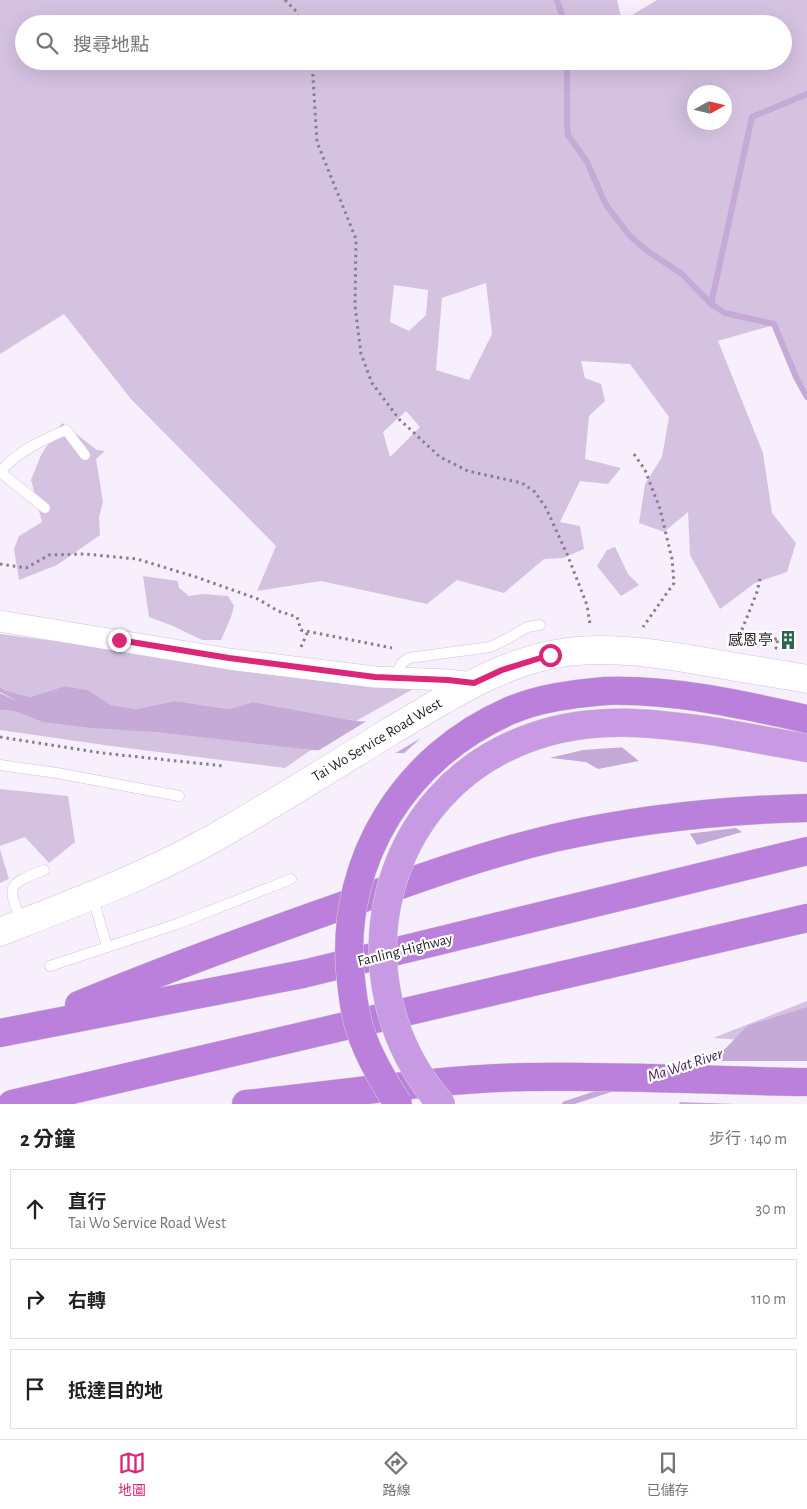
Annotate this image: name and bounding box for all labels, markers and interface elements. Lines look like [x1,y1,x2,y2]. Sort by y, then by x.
search box [15,15,792,70]
icon: search [33,29,61,57]
text: 搜尋地點 [73,36,149,55]
north arrow [687,85,732,130]
route end [108,629,131,652]
building icon: 感恩亭 [777,629,799,651]
place label: 感恩亭 [728,631,773,648]
route start [539,644,562,667]
street label: Tai Wo Service Road West [310,695,445,785]
street label: Fanling Highway [356,931,455,969]
water label: Ma Wat River [645,1045,725,1085]
text: 2 分鐘 [20,1129,75,1150]
text: 步行 · 140 m [709,1131,787,1147]
text: 直行 [68,1193,106,1212]
icon: ahead [21,1195,49,1223]
text: 30 m [756,1201,786,1217]
text: Tai Wo Service Road West [68,1215,226,1231]
icon: right [21,1285,49,1313]
text: 110 m [751,1291,786,1307]
text: 右轉 [68,1292,106,1311]
icon: arrive [21,1375,49,1403]
text: 抵達目的地 [68,1382,163,1401]
tab: 地圖 [118,1449,146,1500]
tab: 路線 [382,1449,410,1500]
tab: 已儲存 [647,1449,689,1500]

